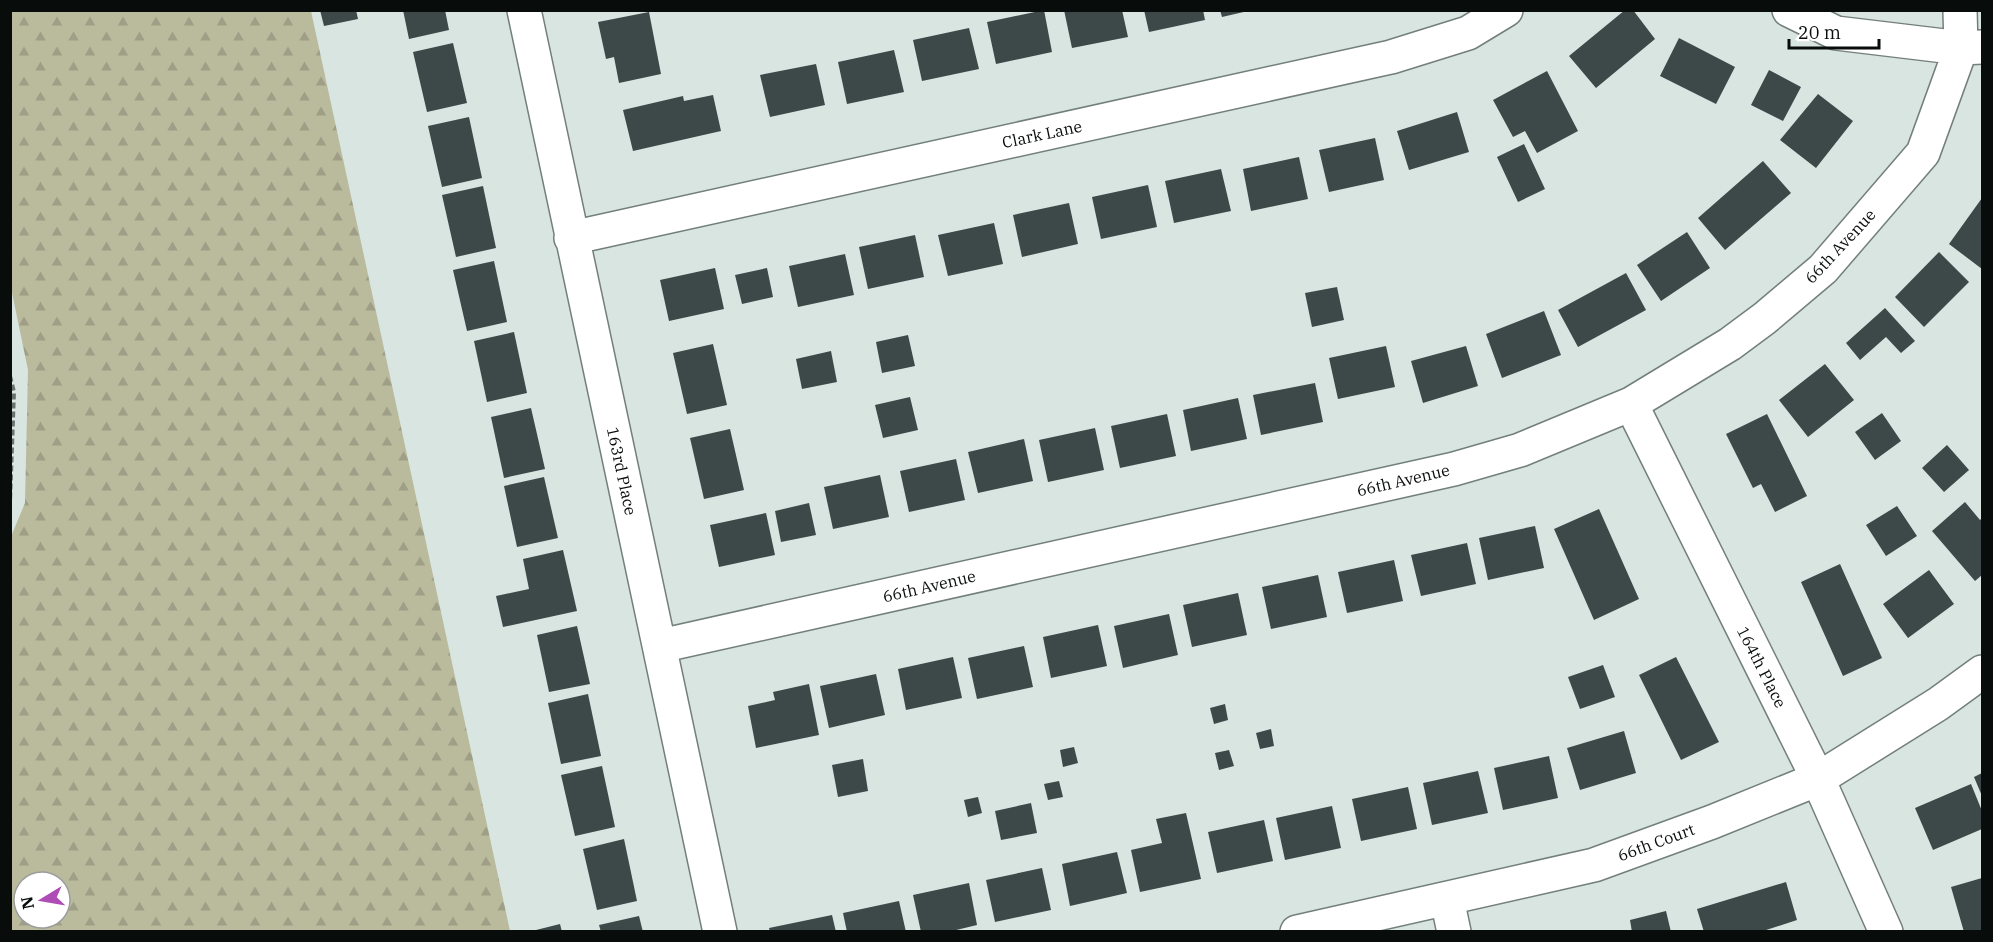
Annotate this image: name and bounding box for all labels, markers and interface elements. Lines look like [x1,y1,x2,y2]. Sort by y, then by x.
scale bar [1789,12,1879,50]
text: 20 m [1798,21,1841,44]
street label: Clark Lane [1000,116,1084,152]
street label: 66th Avenue [1800,205,1880,287]
street label: 163rd Place [603,425,641,517]
street label: 66th Avenue [1355,460,1451,500]
street label: 66th Avenue [881,566,977,606]
street label: 164th Place [1733,623,1791,711]
street label: 66th Court [1615,819,1698,865]
north arrow [12,870,72,930]
text: N [16,895,38,911]

